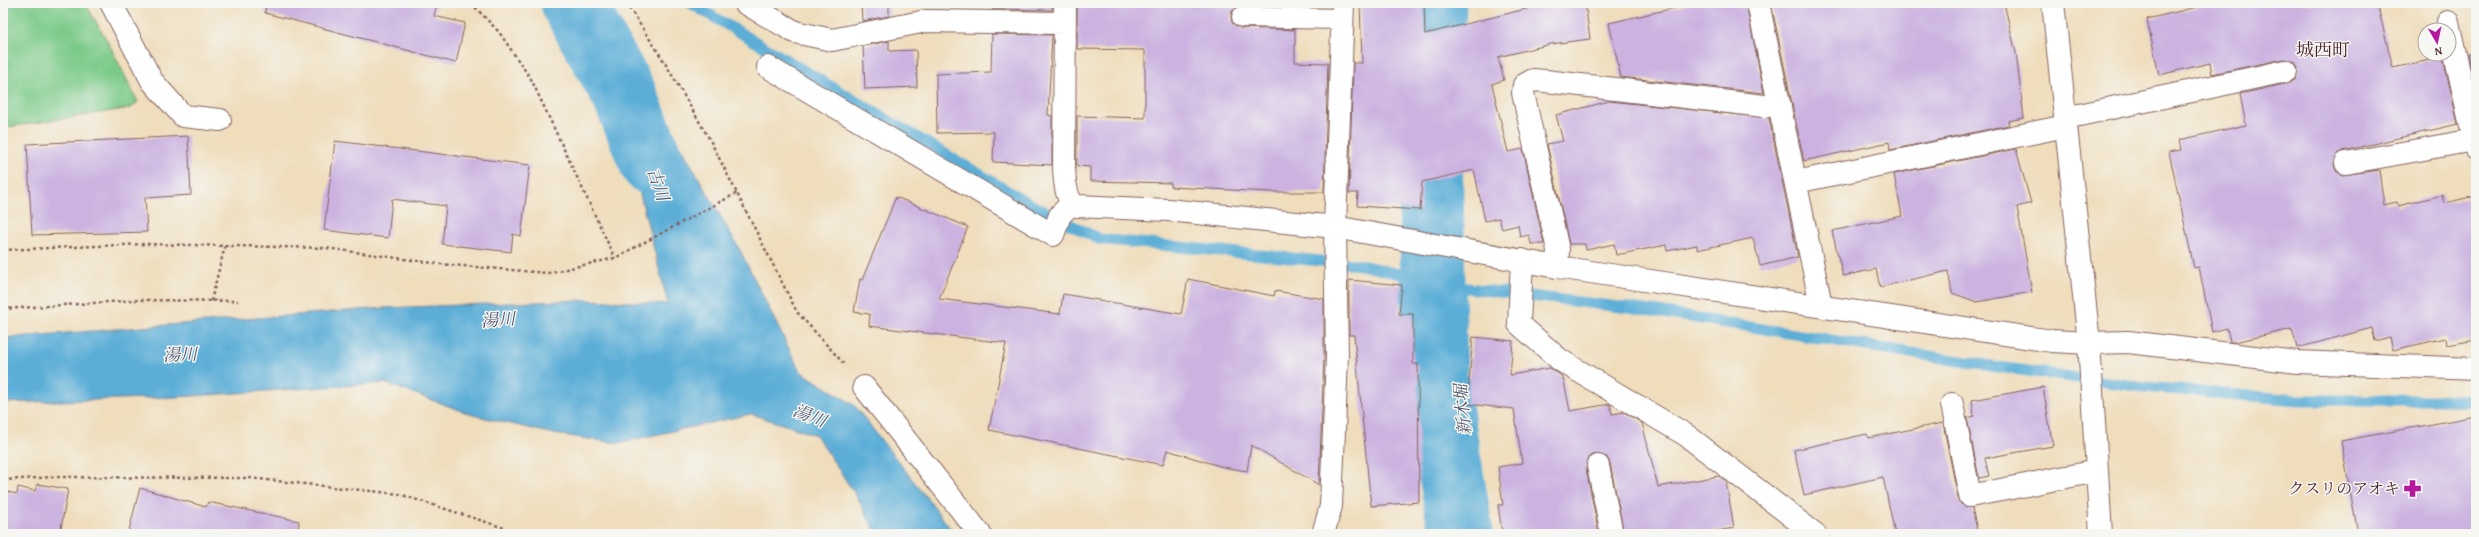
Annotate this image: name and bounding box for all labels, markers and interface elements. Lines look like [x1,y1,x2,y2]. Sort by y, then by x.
north arrow [2417,22,2457,62]
district label: 城西町 [2296,36,2350,63]
text: N [2433,43,2443,60]
water label: 古川 [642,164,677,206]
water label: 湯川 [480,305,518,333]
water label: 湯川 [163,341,199,367]
water label: 新木堀 [1447,381,1477,436]
water label: 湯川 [790,397,832,434]
place label: クスリのアオキ [2288,476,2400,500]
pharmacy icon: クスリのアオキ [2403,478,2423,498]

